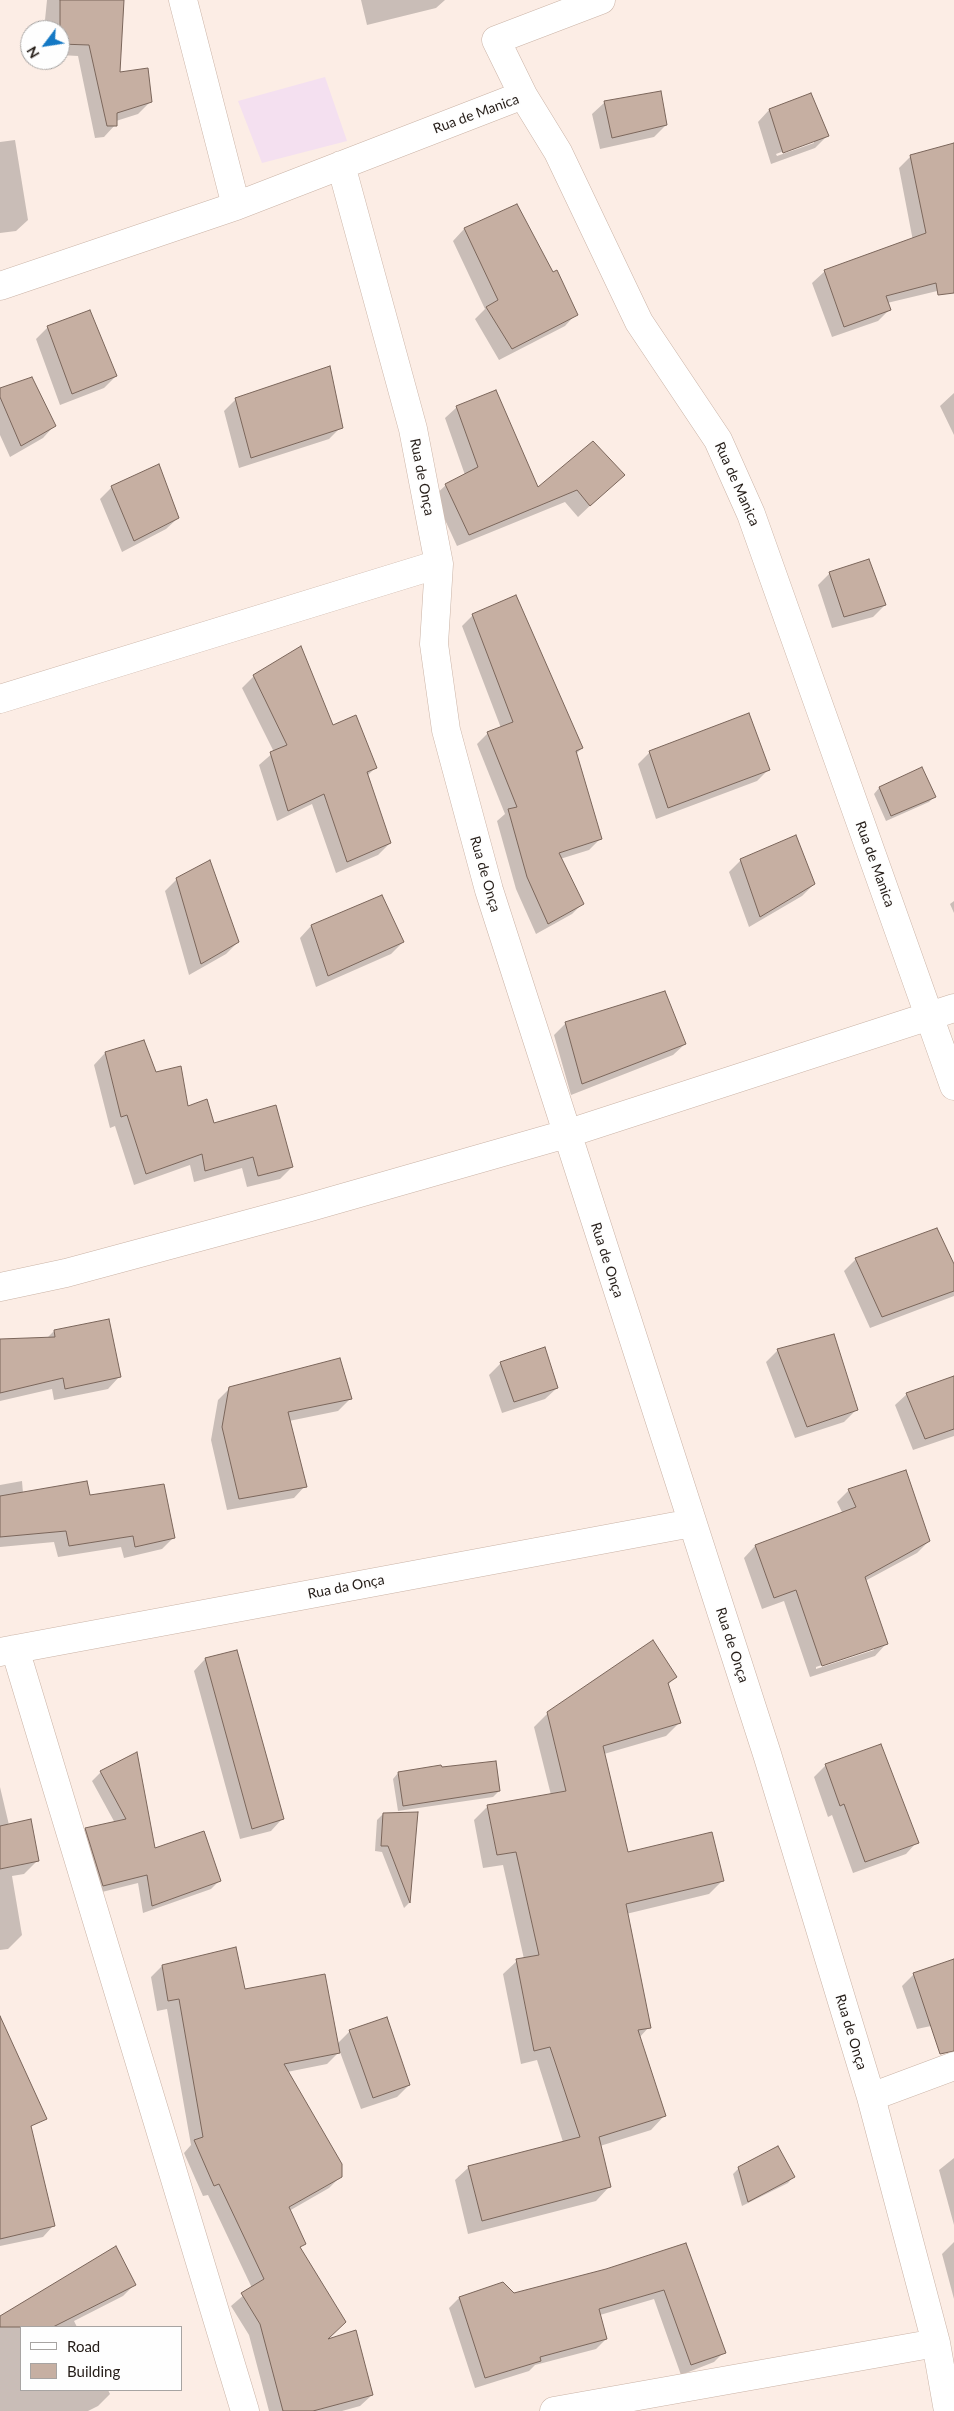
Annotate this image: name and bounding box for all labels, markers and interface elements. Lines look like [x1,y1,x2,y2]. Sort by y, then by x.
north arrow [20,20,70,70]
text: N [23,43,43,61]
street label: Rua de Manica [431,91,521,137]
street label: Rua de Onça [406,437,438,517]
street label: Rua de Manica [711,439,763,529]
street label: Rua de Manica [852,819,898,909]
street label: Rua de Onça [466,834,504,914]
street label: Rua de Onça [587,1220,627,1300]
street label: Rua da Onça [306,1571,386,1603]
street label: Rua de Onça [712,1605,752,1685]
street label: Rua de Onça [832,1992,870,2072]
legend [20,2326,182,2391]
text: Road [67,2337,100,2355]
text: Building [67,2362,120,2380]

